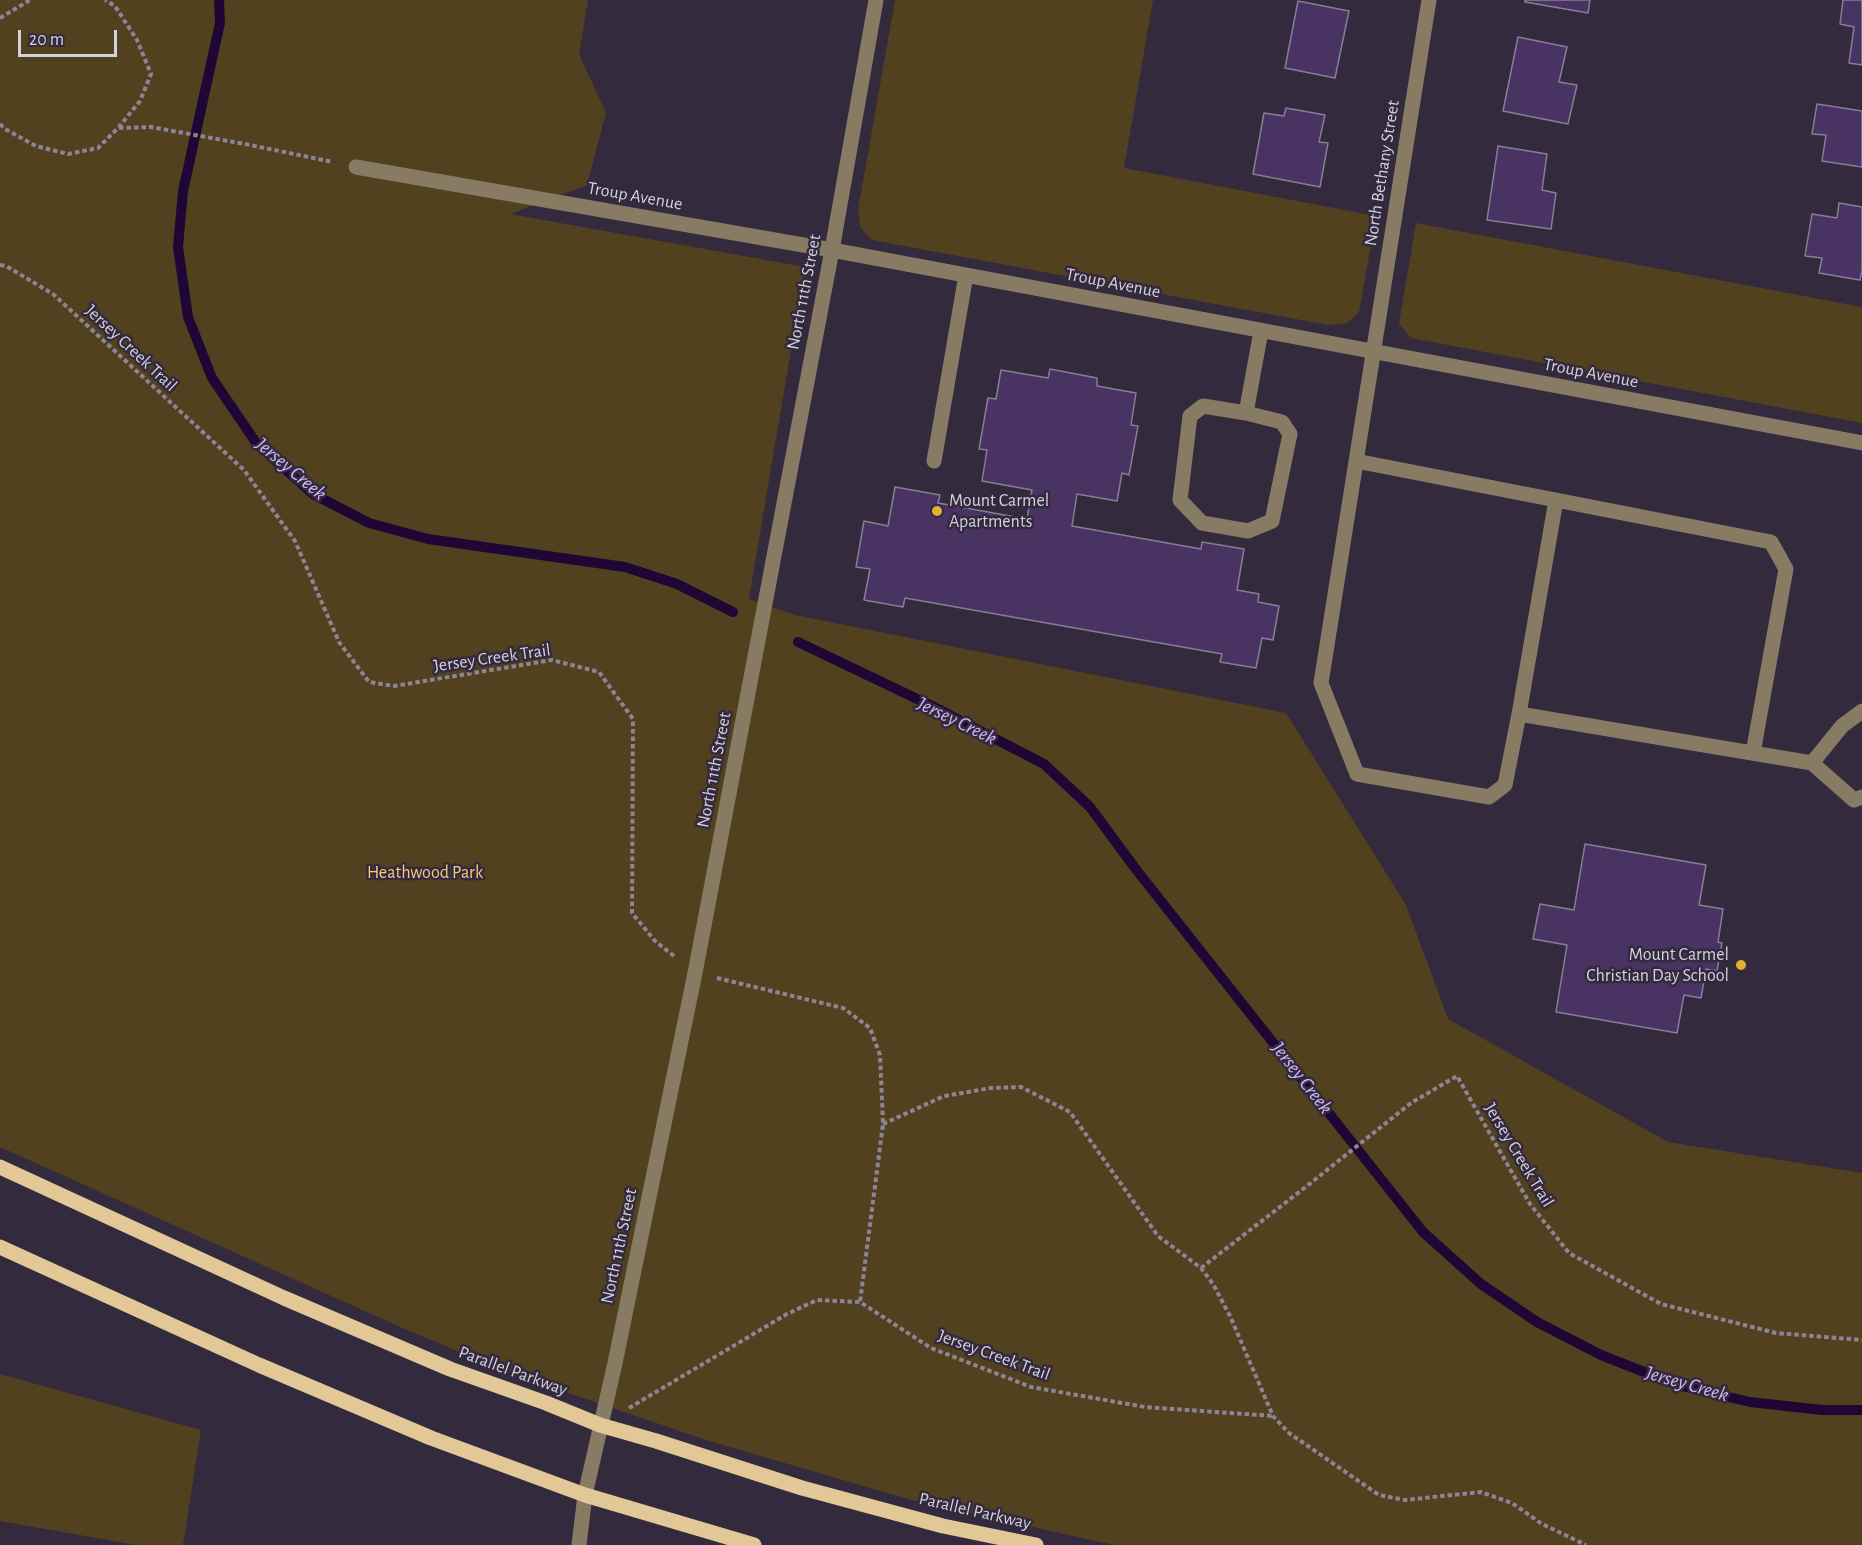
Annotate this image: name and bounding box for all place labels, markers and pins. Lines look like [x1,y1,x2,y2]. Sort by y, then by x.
place label: Mount Carmel Apartments [949,490,1049,532]
marker: Mount Carmel Apartments [930,504,944,518]
place label: Mount Carmel Christian Day School [1586,944,1729,986]
marker: Mount Carmel Christian Day School [1734,958,1748,972]

